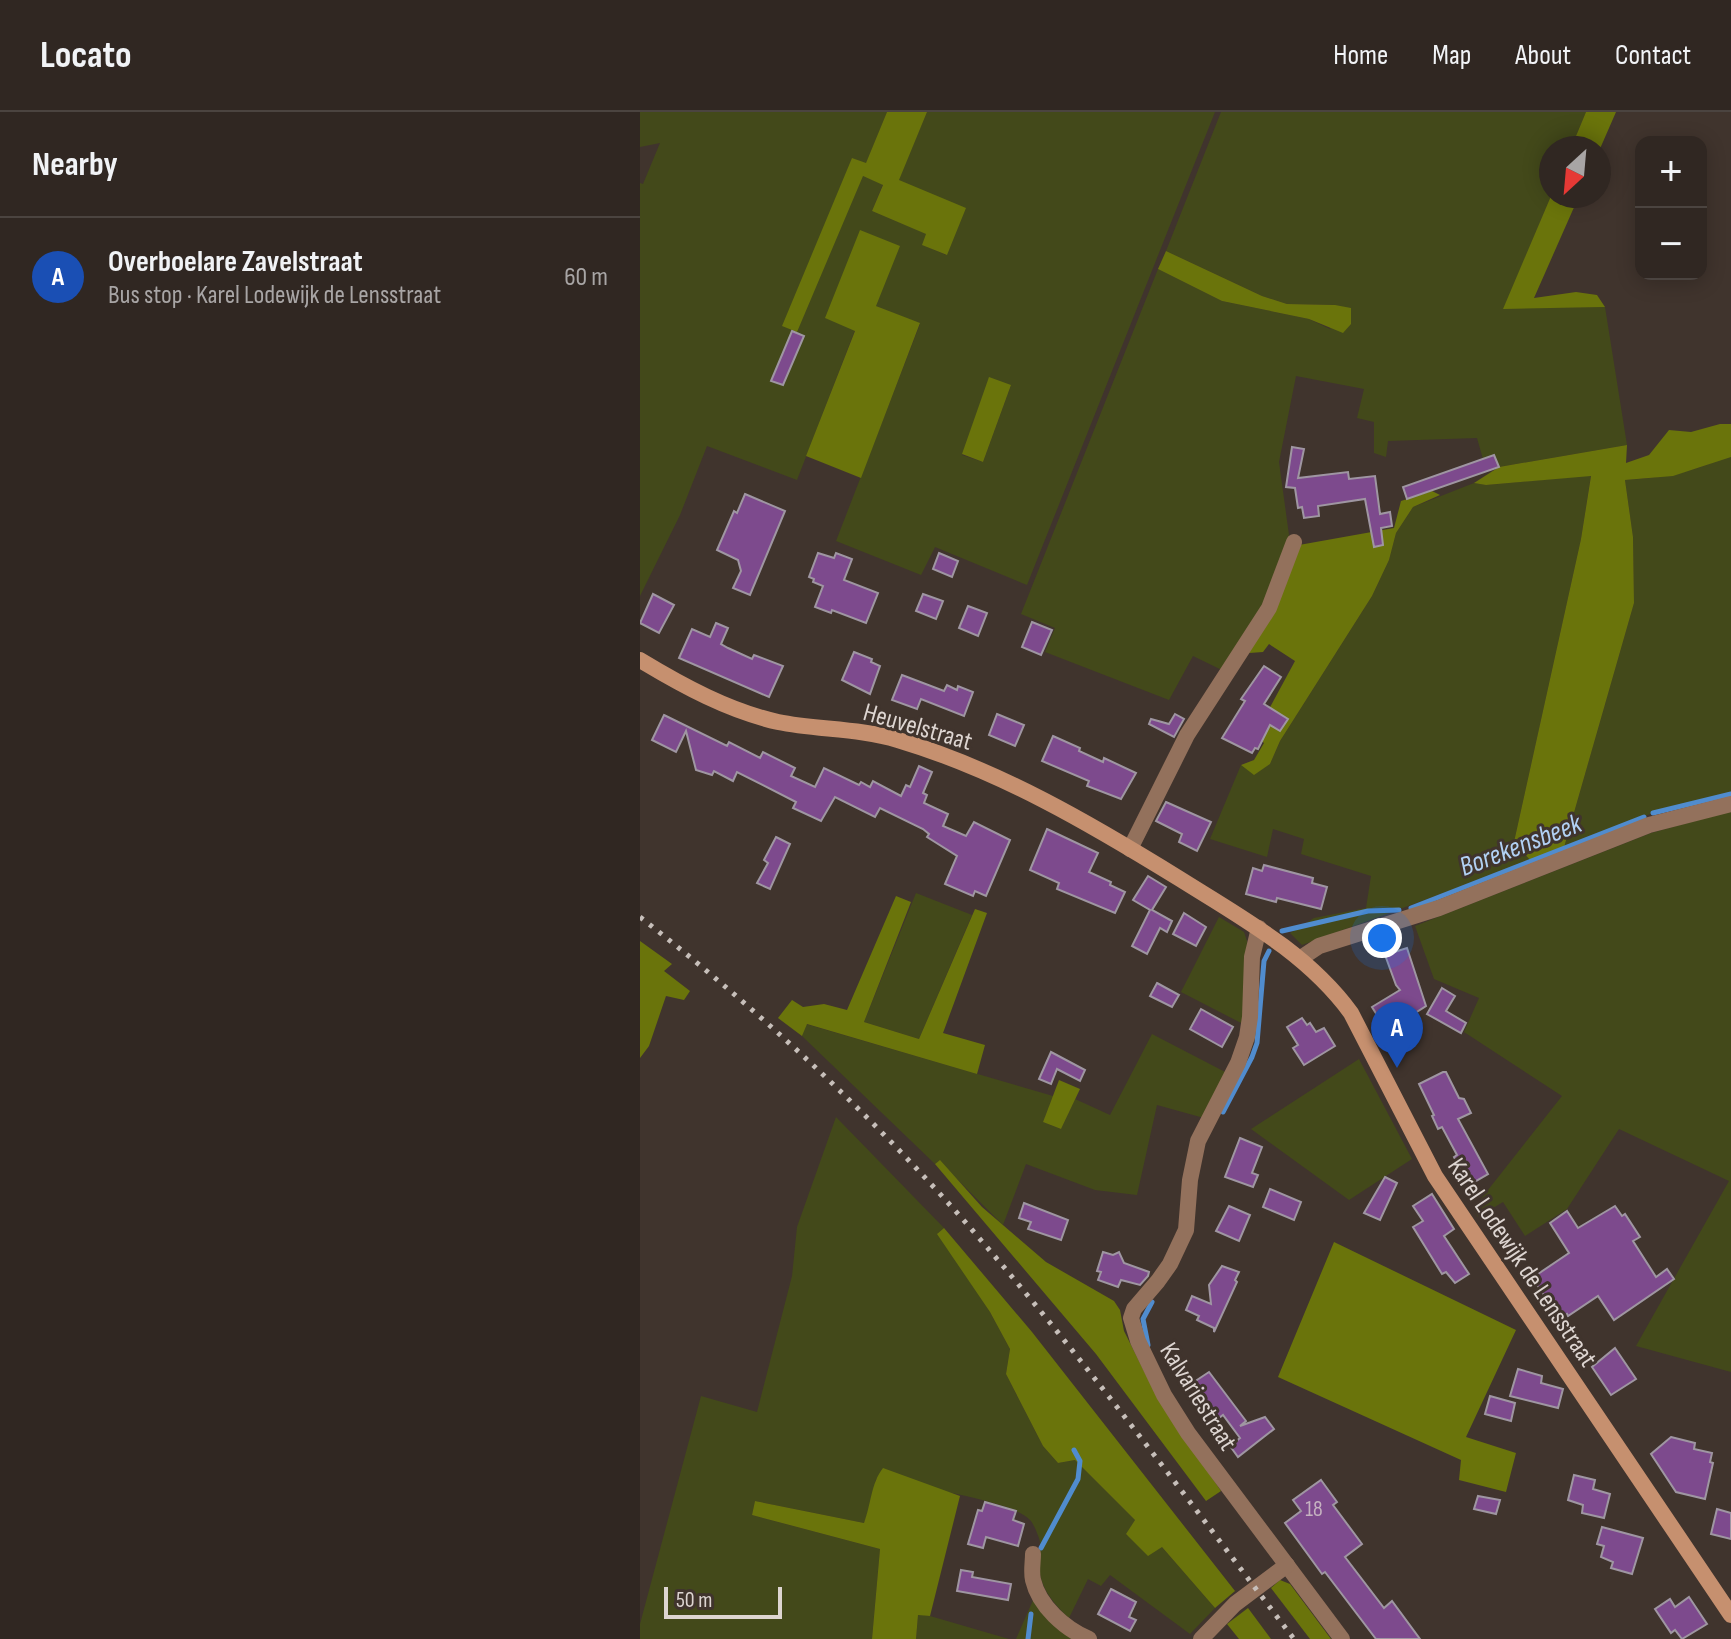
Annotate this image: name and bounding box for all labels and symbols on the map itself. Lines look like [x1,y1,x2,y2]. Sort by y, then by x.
north arrow [1539,136,1611,208]
street label: Heuvelstraat [860,697,976,758]
water label: Borekensbeek [1455,806,1588,884]
your location [1362,918,1402,958]
pin: A [1371,1002,1423,1068]
street label: Karel Lodewijk de Lensstraat [1440,1153,1603,1373]
street label: Kalvariestraat [1152,1337,1243,1456]
house number: 18 [1305,1496,1323,1523]
scale bar [664,1583,782,1619]

